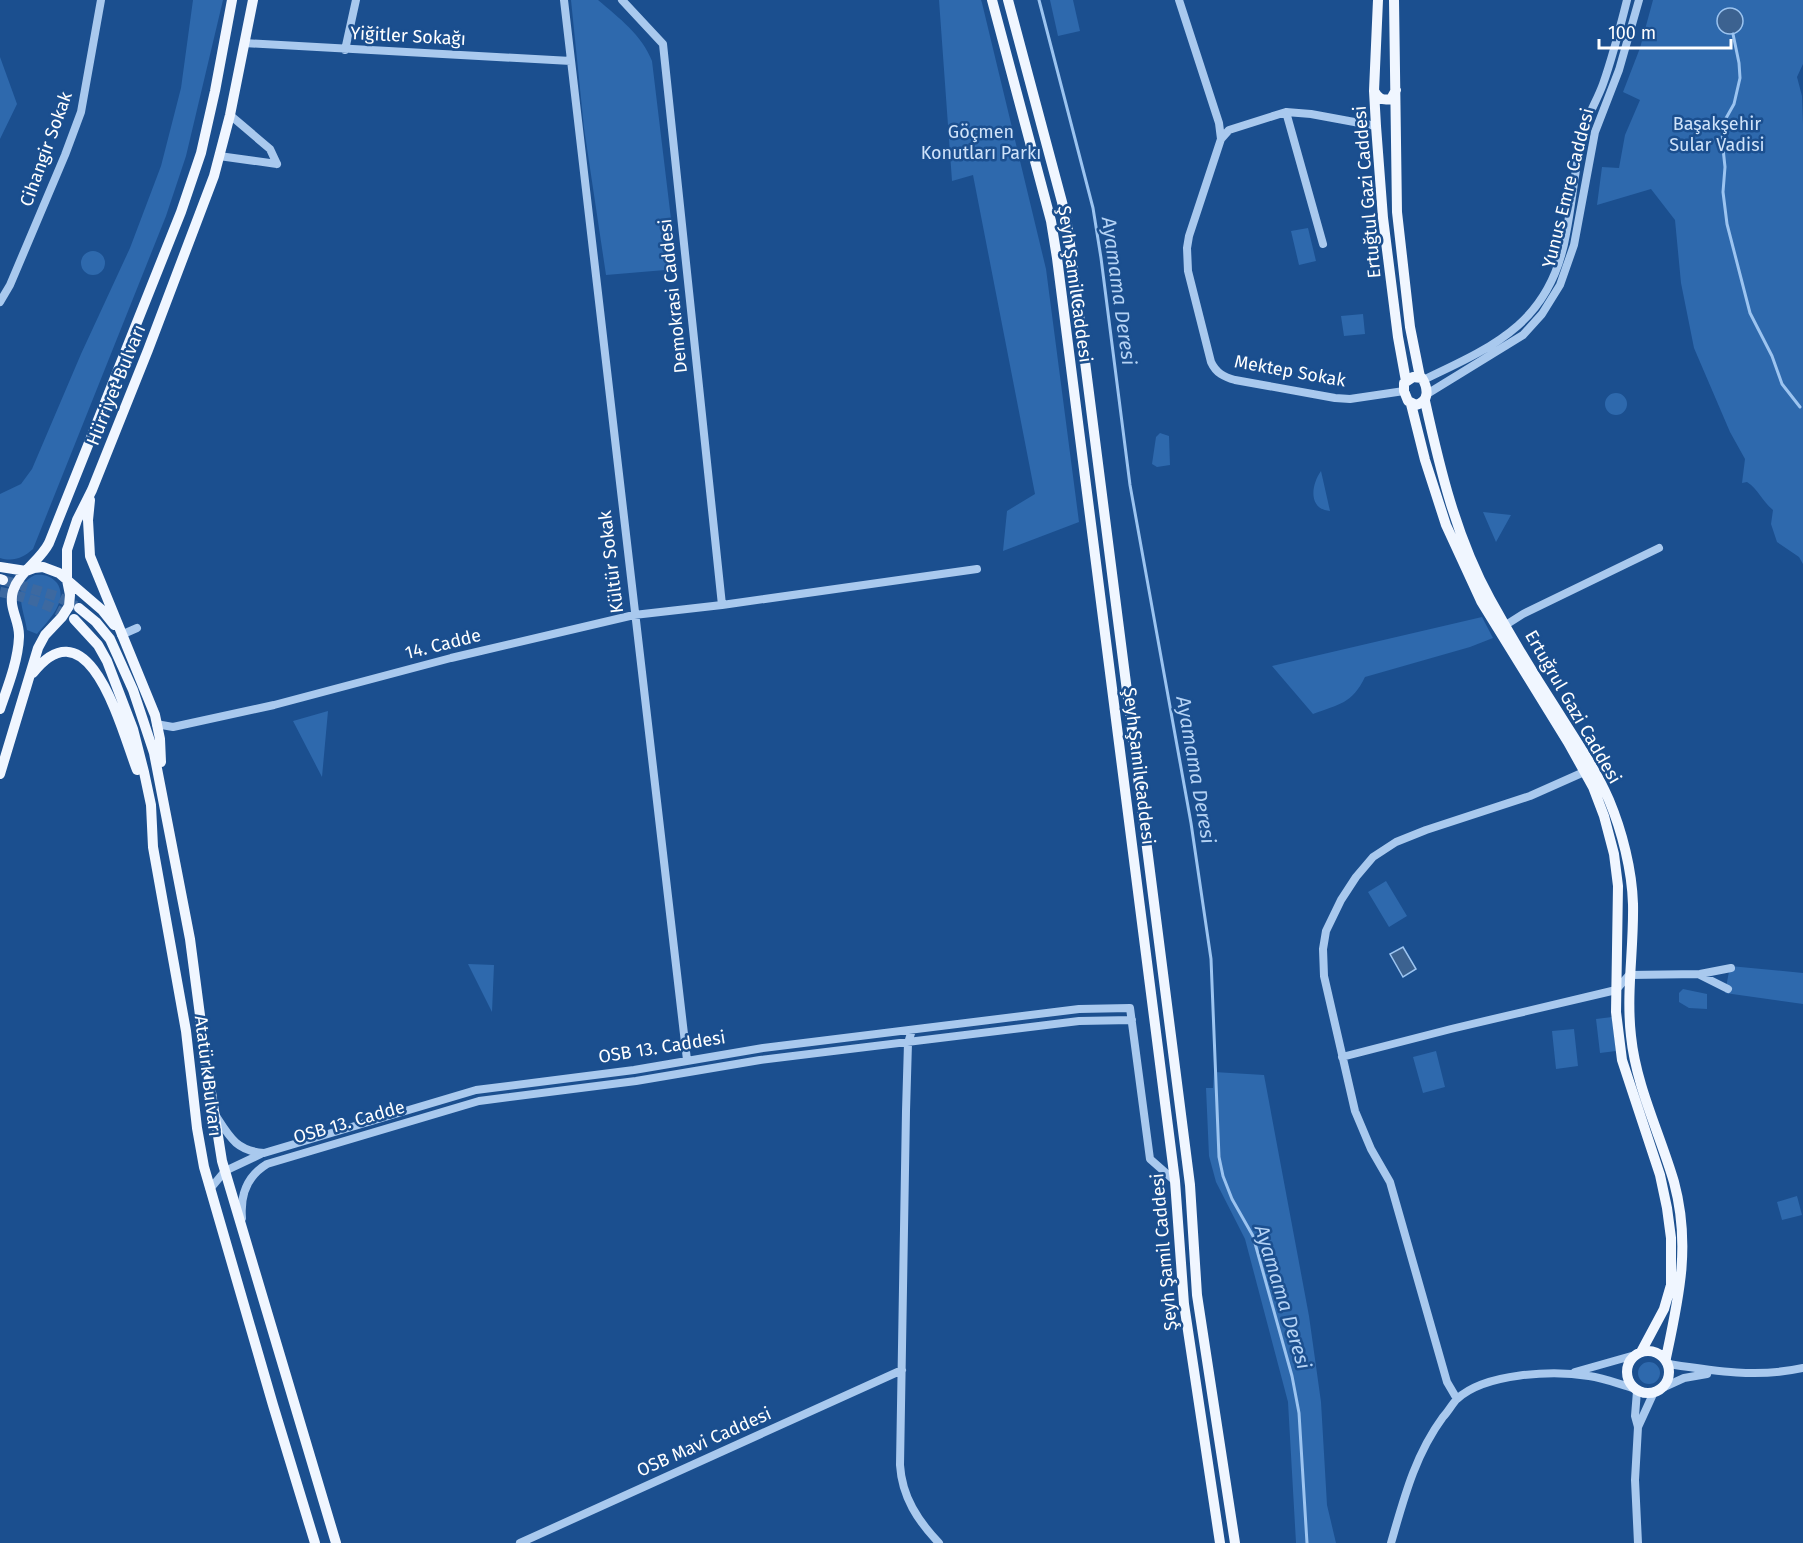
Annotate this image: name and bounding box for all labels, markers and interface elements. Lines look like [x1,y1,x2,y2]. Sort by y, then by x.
scale bar [1599,12,1731,50]
street label: Yiğitler Sokağı [350,22,466,50]
text: 100 m [1608,22,1656,44]
street label: Cihangir Sokak [15,88,77,209]
street label: Ertuğtul Gazi Caddesi [1348,105,1386,279]
street label: Yunus Emre Caddesi [1537,106,1599,270]
park label: Başakşehir Sular Vadisi [1669,113,1765,156]
park label: Göçmen Konutları Parkı [921,121,1041,164]
street label: Şeyh Şamil Caddesi [1053,204,1097,364]
water label: Ayamama Deresi [1097,214,1141,367]
street label: Demokrasi Caddesi [654,218,692,374]
street label: Hürriyet Bulvarı [82,321,150,449]
street label: Mektep Sokak [1233,350,1348,392]
street label: Kültür Sokak [594,509,628,615]
street label: 14. Cadde [403,624,483,664]
street label: Ertuğrul Gazi Caddesi [1520,626,1626,788]
street label: Şeyh Şamil Caddesi [1118,686,1160,846]
water label: Ayamama Deresi [1171,693,1221,846]
street label: Atatürk Bulvarı [190,1014,226,1138]
street label: OSB 13. Caddesi [597,1026,727,1068]
street label: OSB 13. Cadde [291,1096,407,1148]
street label: Şeyh Şamil Caddesi [1146,1172,1182,1332]
water label: Ayamama Deresi [1249,1221,1316,1372]
street label: OSB Mavi Caddesi [633,1403,775,1481]

